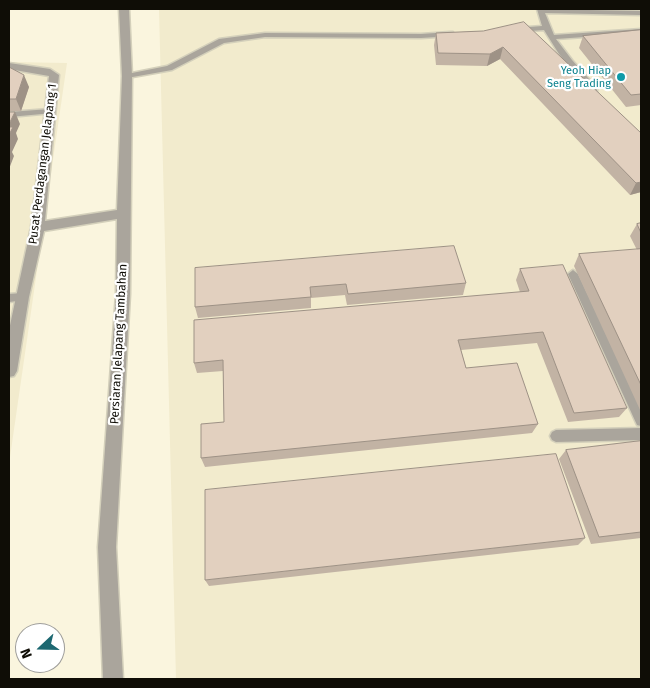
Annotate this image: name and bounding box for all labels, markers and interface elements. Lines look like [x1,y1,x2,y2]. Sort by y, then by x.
place label: Yeoh Hiap Seng Trading [547,64,611,90]
marker: Yeoh Hiap Seng Trading [615,71,627,83]
street label: Pusat Perdagangan Jelapang 1 [26,83,60,245]
street label: Persiaran Jelapang Tambahan [108,263,130,425]
north arrow [15,623,65,673]
text: N [17,646,36,661]

